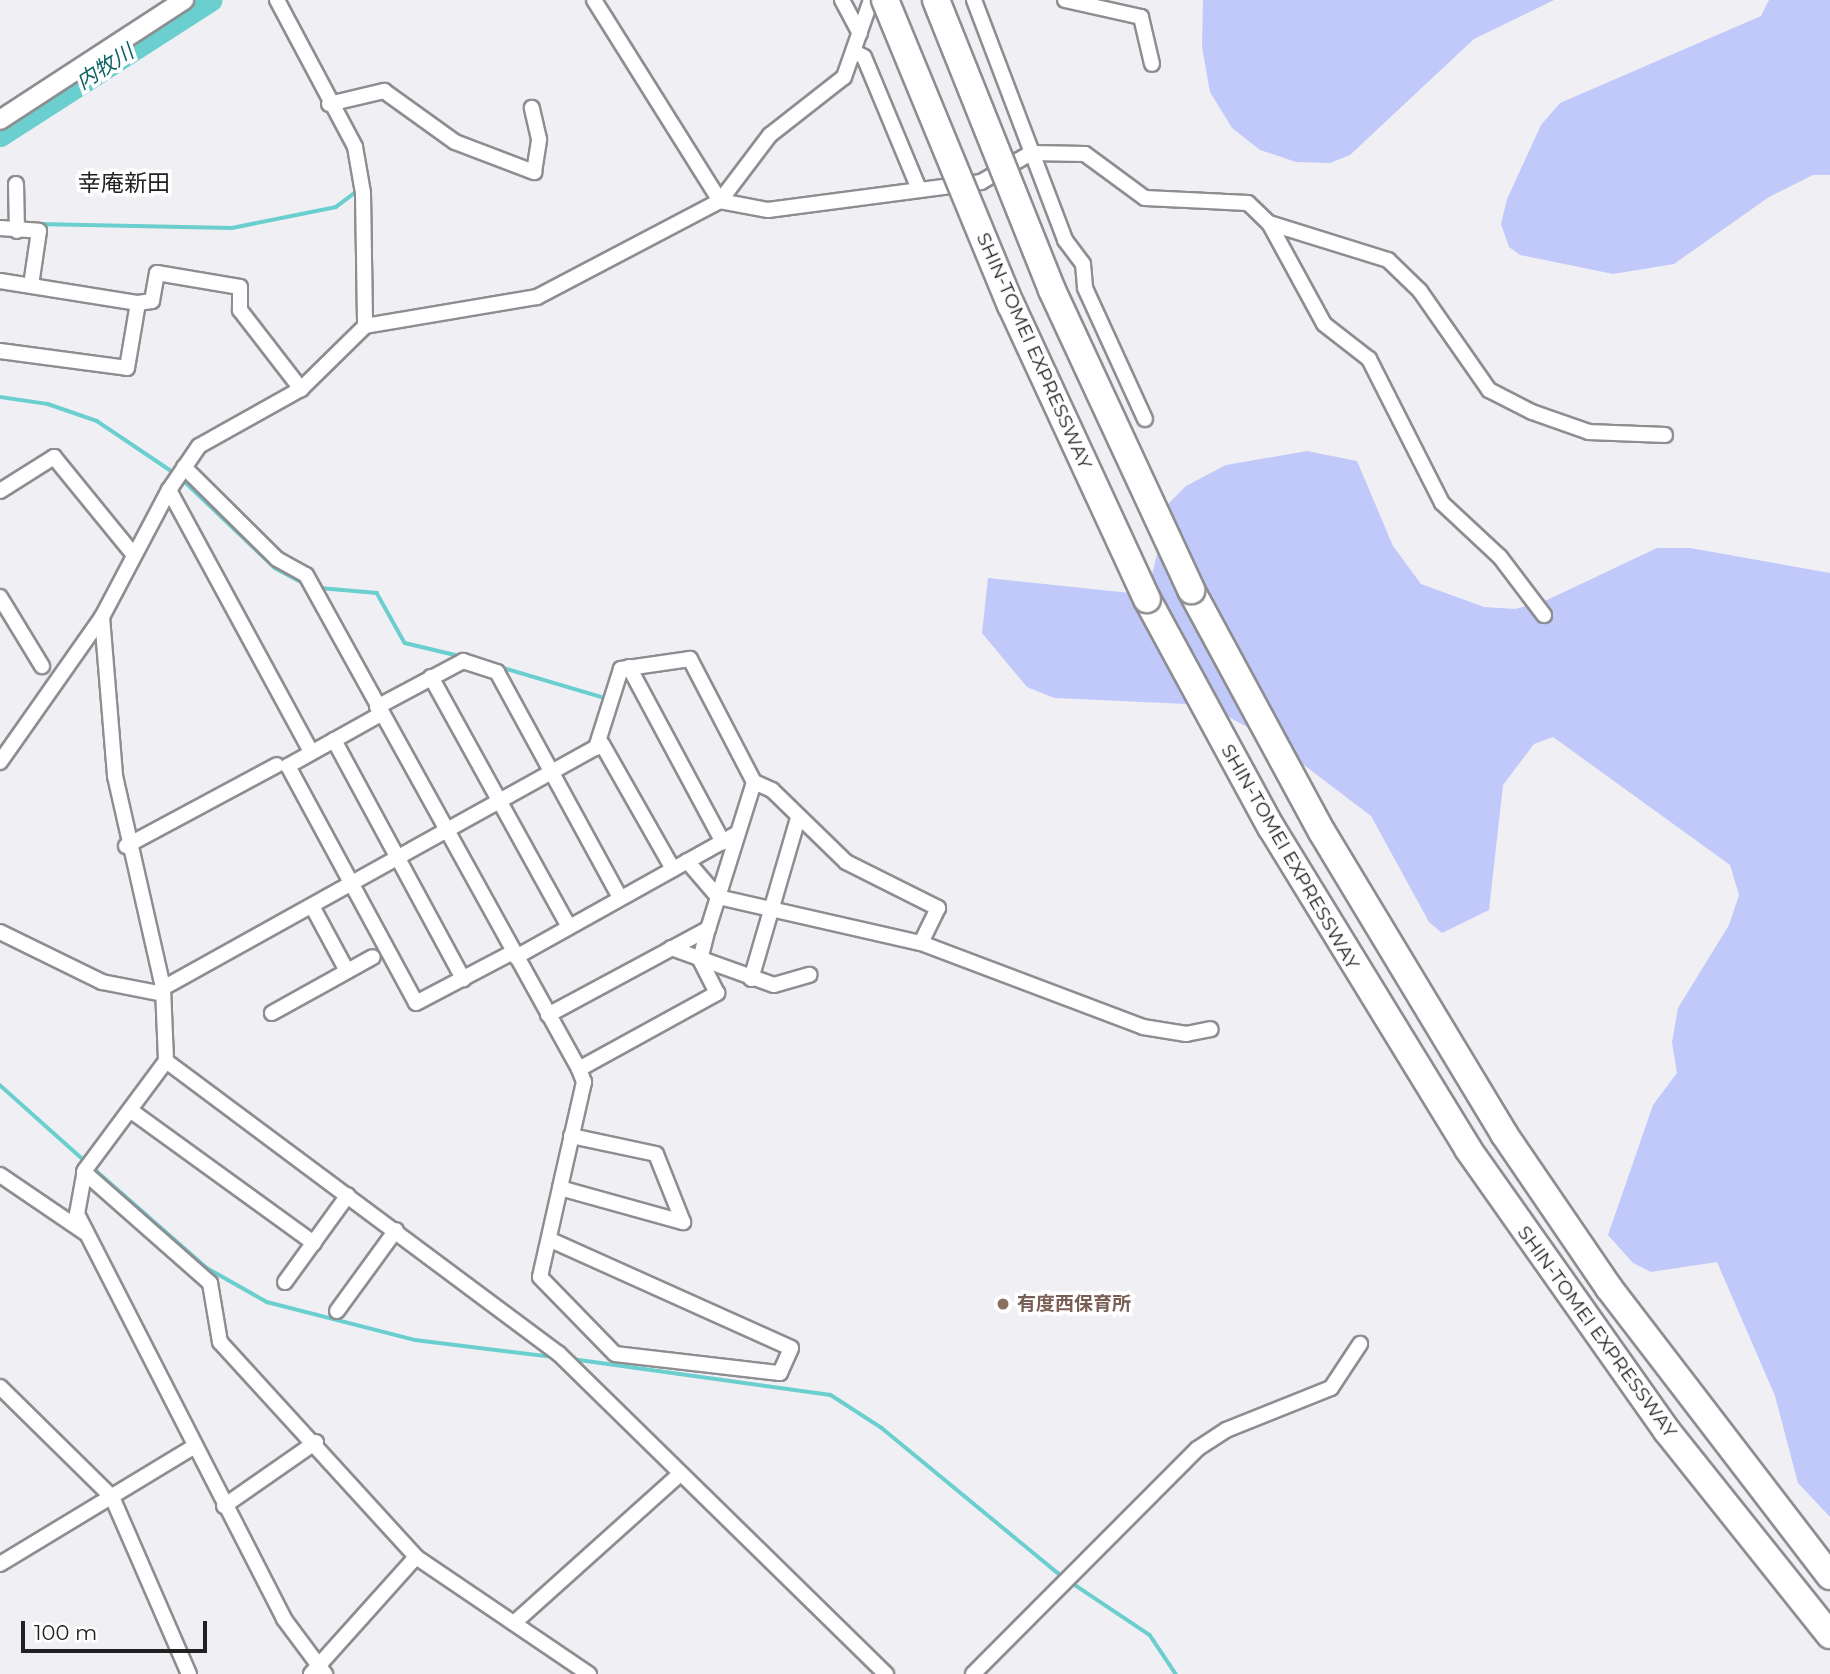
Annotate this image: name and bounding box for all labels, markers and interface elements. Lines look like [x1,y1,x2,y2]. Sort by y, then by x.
water label: 内牧川 [72,39,138,95]
district label: 幸庵新田 [78,169,170,197]
street label: SHIN-TOMEI EXPRESSWAY [971,229,1097,473]
street label: SHIN-TOMEI EXPRESSWAY [1216,740,1364,974]
street label: SHIN-TOMEI EXPRESSWAY [1512,1222,1682,1442]
place label: 有度西保育所 [1017,1293,1131,1315]
marker: 有度西保育所 [995,1296,1011,1312]
scale bar [24,1608,210,1652]
text: 100 m [34,1620,97,1645]

